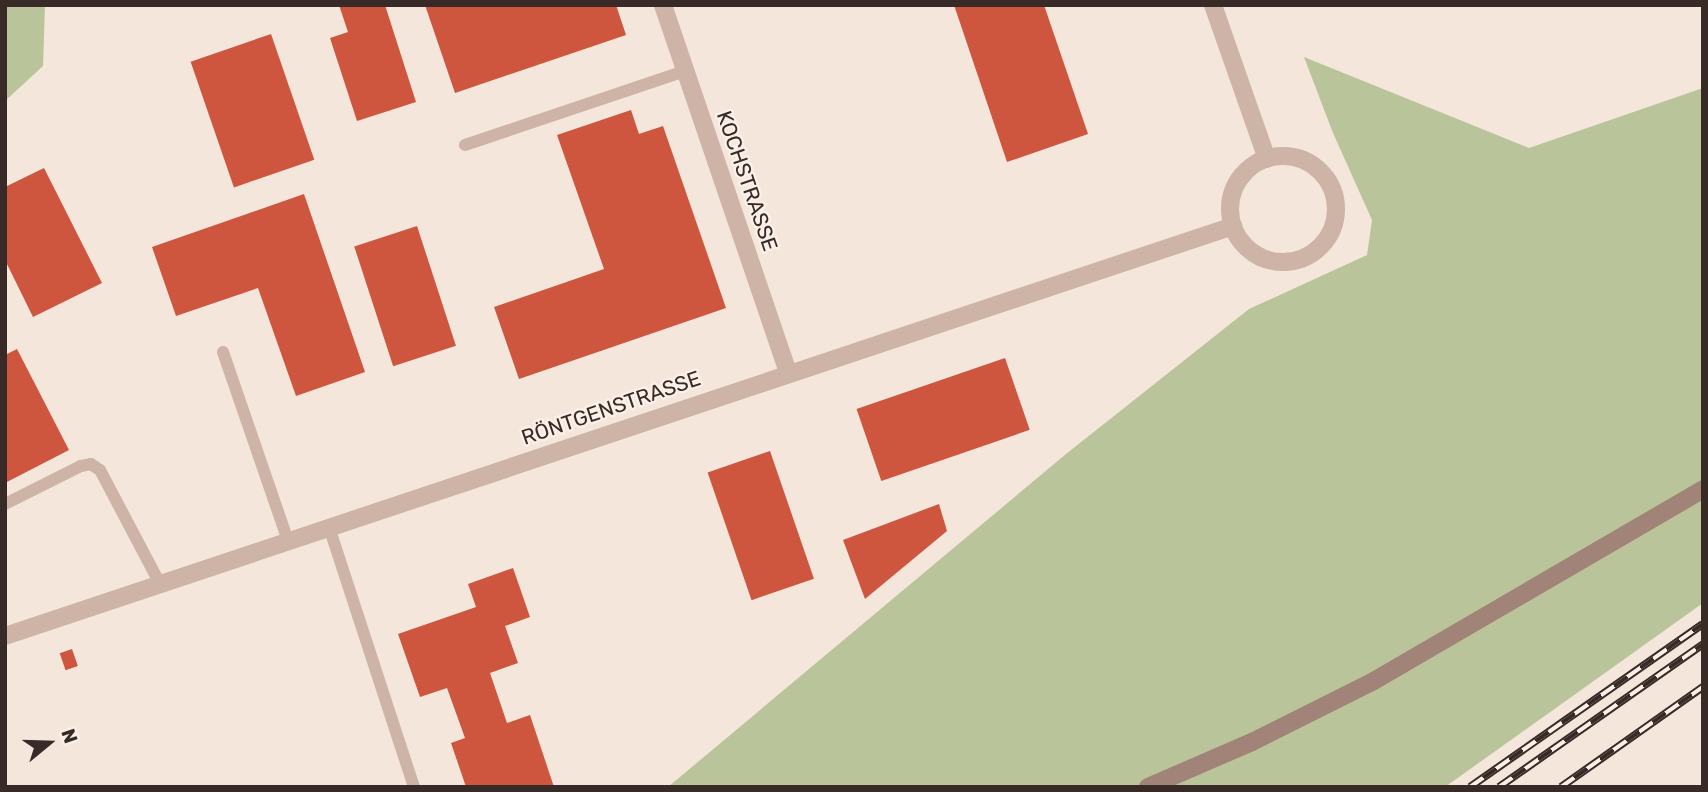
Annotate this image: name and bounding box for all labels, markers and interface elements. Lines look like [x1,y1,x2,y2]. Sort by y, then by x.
street label: KOCHSTRASSE [711,108,783,254]
street label: RÖNTGENSTRASSE [518,366,704,450]
north arrow [14,708,84,778]
text: N [56,726,82,746]

